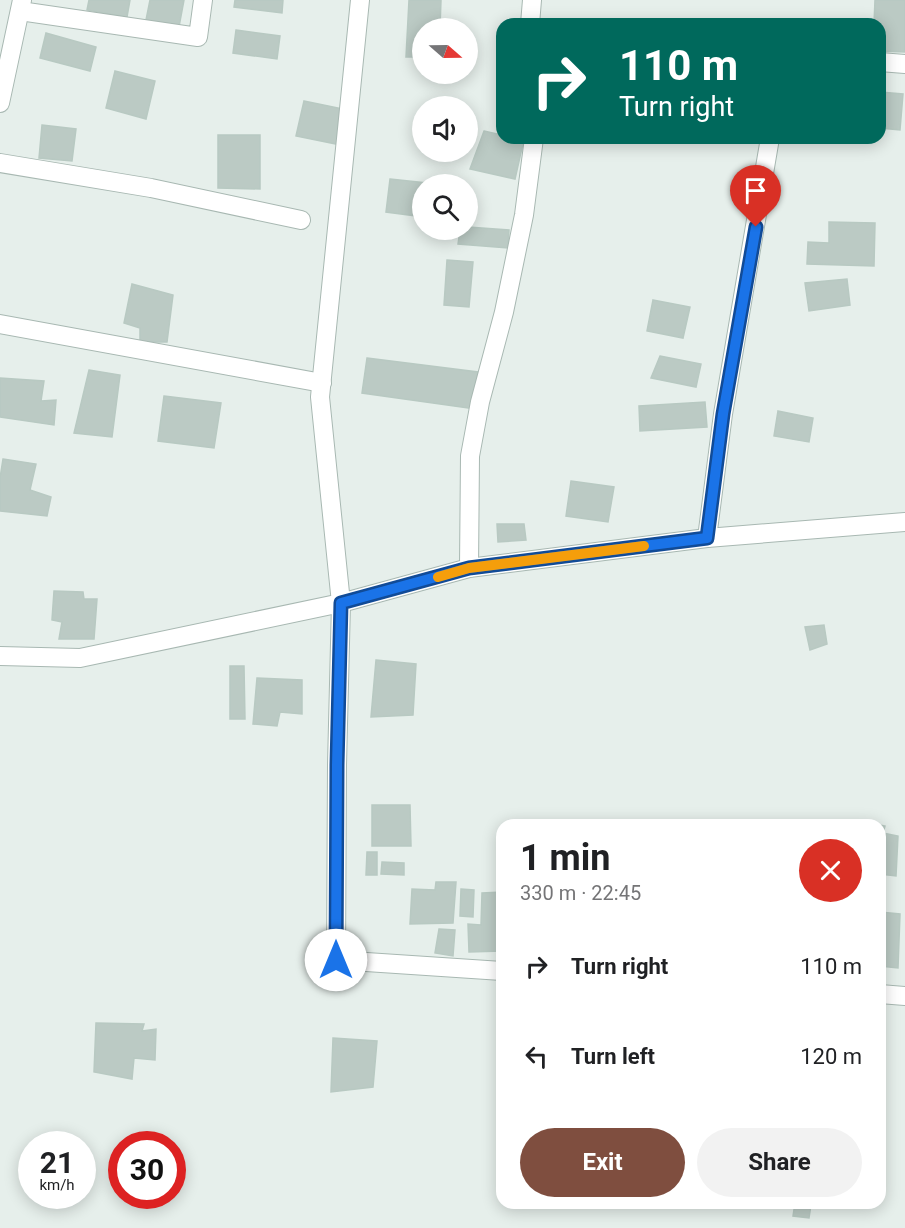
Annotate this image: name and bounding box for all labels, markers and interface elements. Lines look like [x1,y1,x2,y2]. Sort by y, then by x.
north arrow [412,18,478,84]
map controls [412,18,478,240]
text: 110 m [619,41,738,90]
icon: right [520,42,598,120]
text: Turn right [619,91,734,123]
button: sound [412,96,478,162]
pin [730,165,781,227]
button: search [412,174,478,240]
icon: arrive [739,174,772,207]
text: 1 min [520,837,611,879]
button: close [799,839,862,902]
text: 330 m · 22:45 [520,881,641,905]
position arrow [304,928,368,992]
icon: right [520,950,553,983]
text: Turn right [571,954,668,979]
text: 110 m [800,954,862,979]
icon: left [520,1040,553,1073]
text: Turn left [571,1044,655,1069]
text: 120 m [800,1044,862,1069]
button: Exit [520,1128,685,1197]
button: Share [697,1128,862,1197]
speed limit sign: 30 [108,1131,186,1209]
text: 21 [40,1145,74,1180]
text: km/h [39,1176,75,1194]

